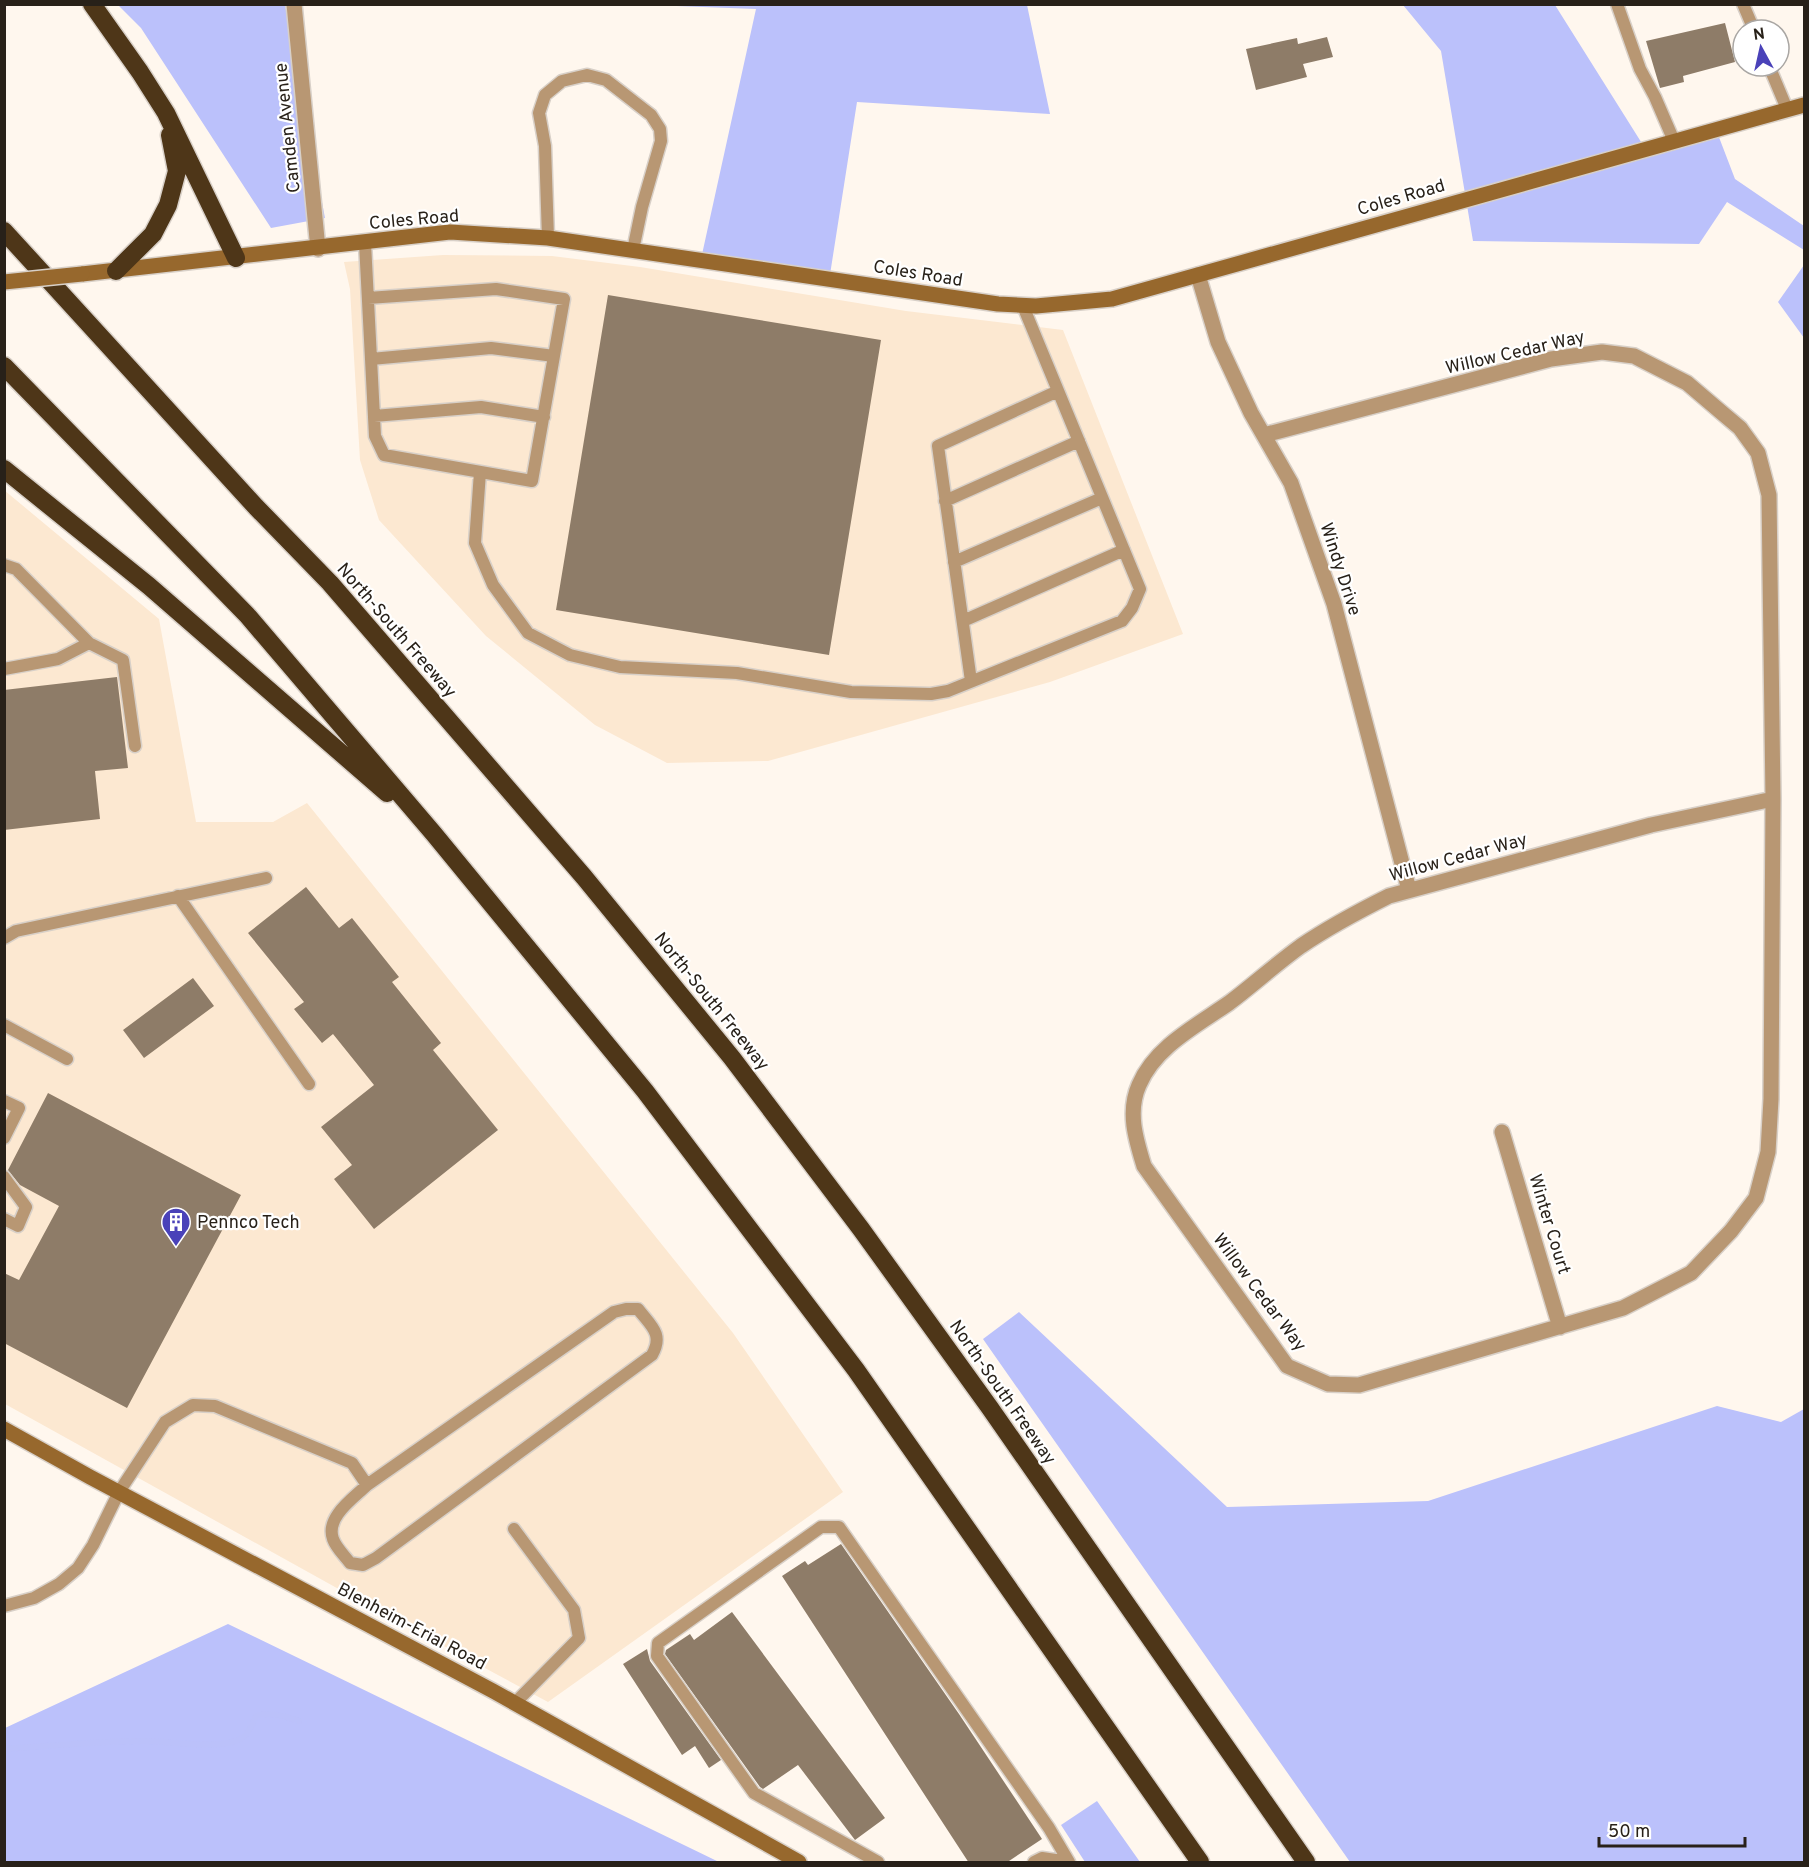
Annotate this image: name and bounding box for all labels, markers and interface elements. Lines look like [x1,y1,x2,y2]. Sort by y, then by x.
north arrow [1731,18,1791,78]
text: N [1752,24,1766,46]
street label: Camden Avenue [270,62,307,194]
street label: Coles Road [1355,175,1448,222]
street label: Coles Road [368,205,460,236]
street label: Coles Road [871,256,964,293]
street label: Willow Cedar Way [1443,326,1587,381]
street label: Windy Drive [1314,520,1365,619]
street label: North-South Freeway [331,559,461,703]
street label: Willow Cedar Way [1387,829,1530,888]
street label: North-South Freeway [648,928,774,1076]
street label: Winter Court [1522,1172,1575,1277]
building icon: Pennco Tech [160,1206,192,1248]
place label: Pennco Tech [197,1212,300,1235]
street label: Willow Cedar Way [1207,1229,1311,1357]
street label: North-South Freeway [943,1316,1060,1470]
street label: Blenheim-Erial Road [333,1578,490,1676]
scale bar [1599,1810,1744,1848]
text: 50 m [1608,1821,1650,1844]

